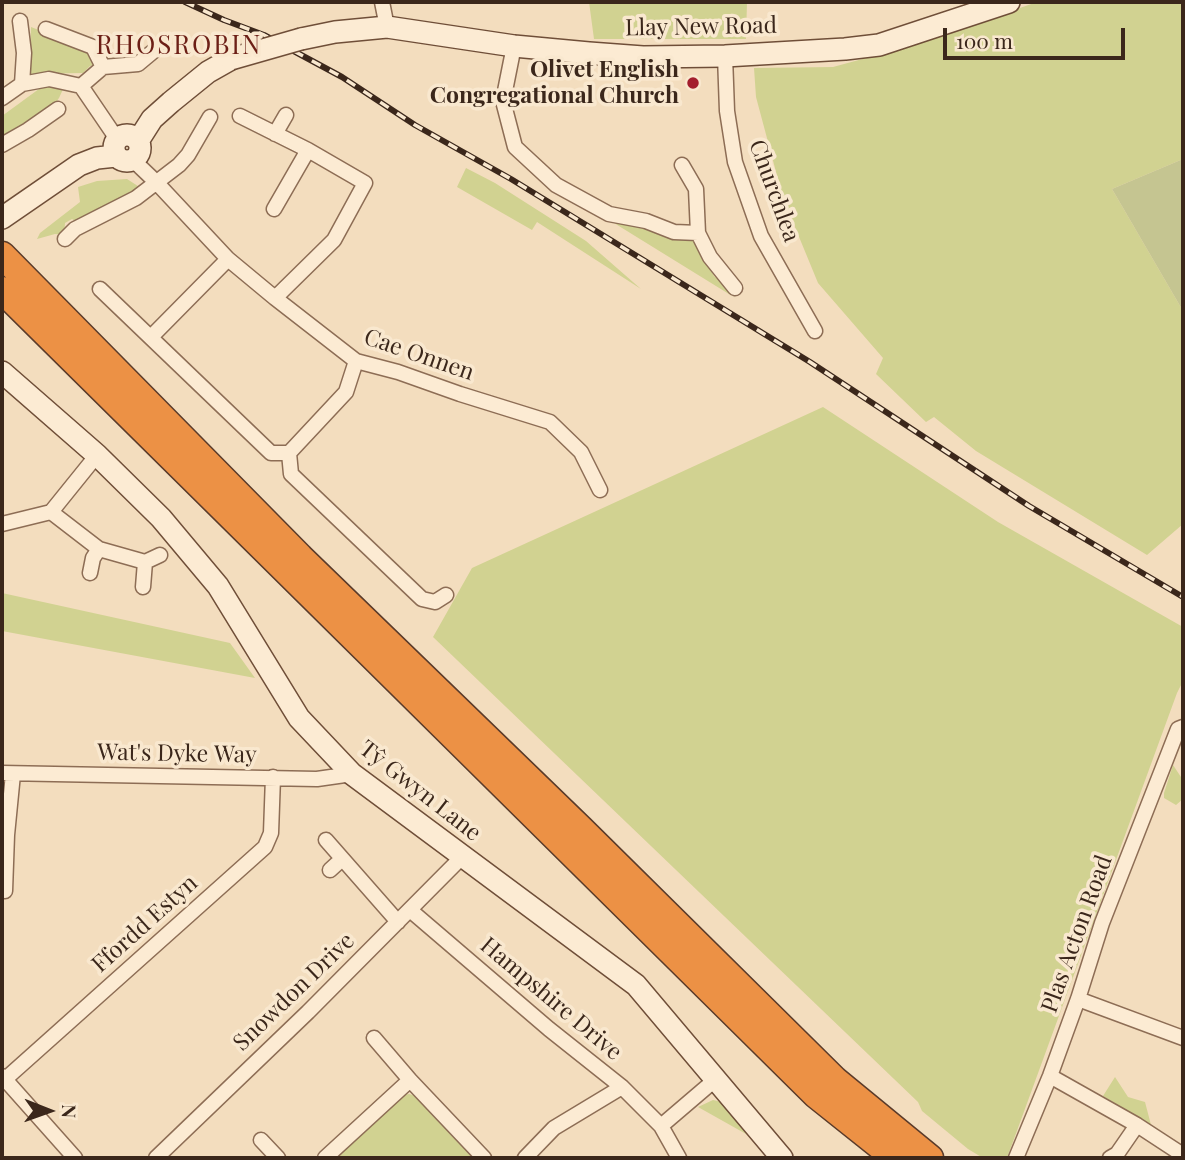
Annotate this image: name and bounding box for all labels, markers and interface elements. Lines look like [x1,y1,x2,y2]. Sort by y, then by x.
street label: Llay New Road [625,12,777,42]
scale bar [947,14,1129,58]
text: 100 m [956,26,1013,54]
district label: RHOSROBIN [97,30,261,62]
place label: Olivet English Congregational Church [430,56,679,110]
marker: Olivet English Congregational Church [685,75,701,91]
street label: Churchlea [743,136,805,246]
street label: Cae Onnen [360,323,478,387]
street label: Tŷ Gwyn Lane [354,735,486,847]
street label: Wat's Dyke Way [97,739,257,769]
street label: Plas Acton Road [1036,852,1118,1016]
street label: Ffordd Estyn [87,869,203,979]
street label: Snowdon Drive [228,927,360,1057]
street label: Hampshire Drive [475,932,627,1066]
north arrow [14,1076,84,1146]
text: N [57,1104,83,1118]

